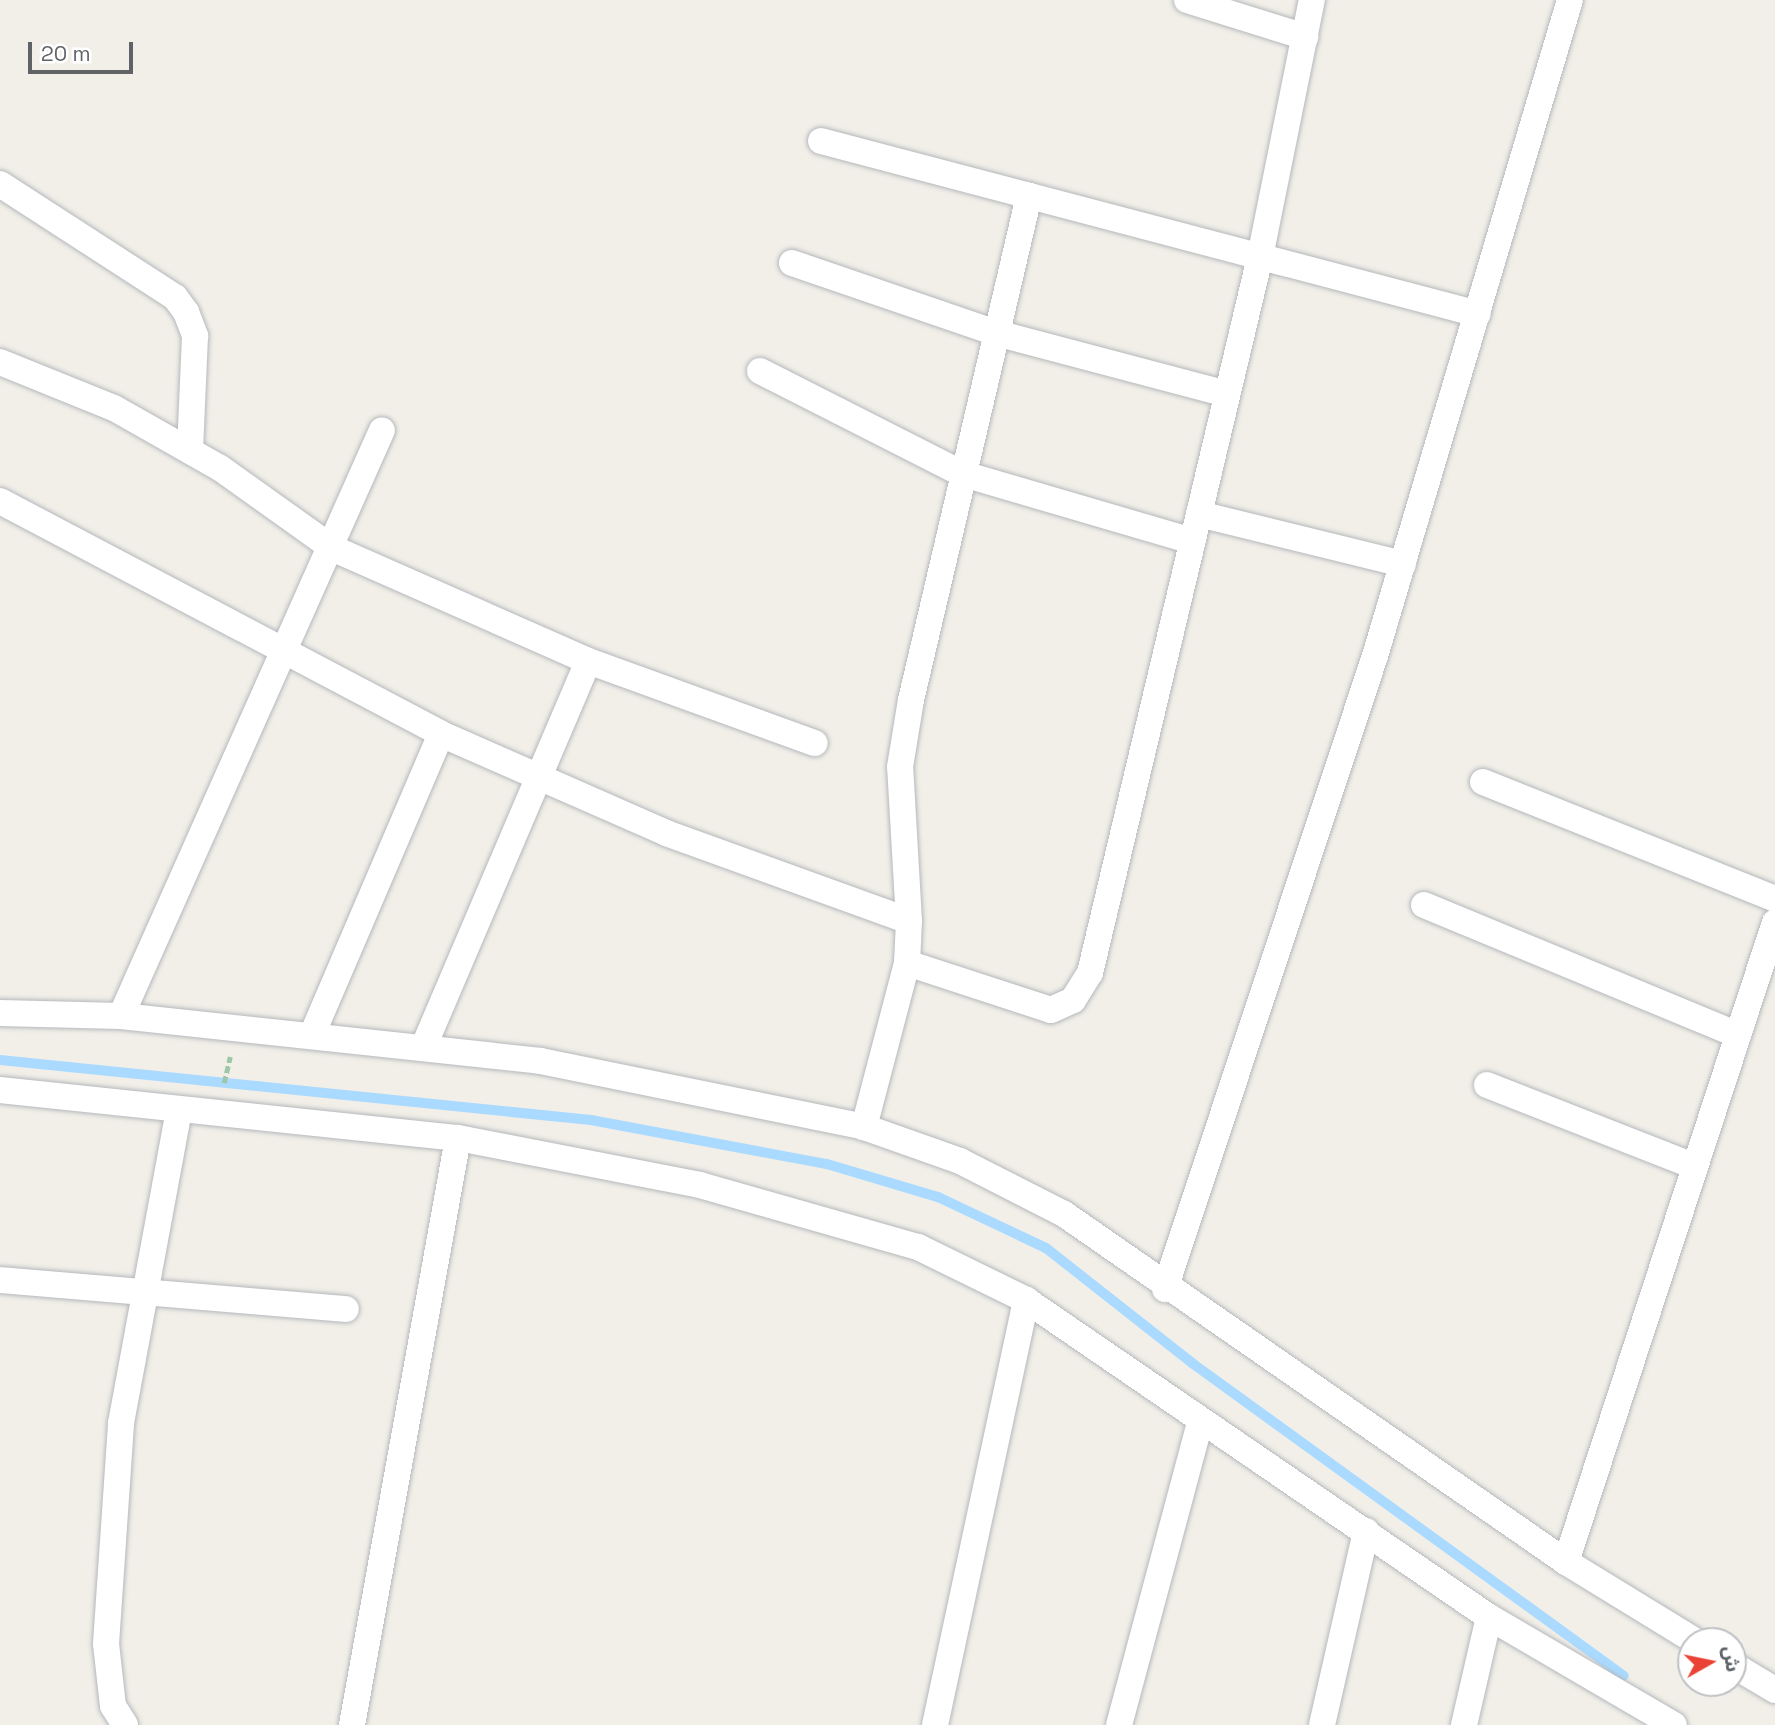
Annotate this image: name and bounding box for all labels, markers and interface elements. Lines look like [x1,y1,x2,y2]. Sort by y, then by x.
scale bar [32,28,136,72]
text: 20 m [41,40,91,67]
north arrow [1677,1627,1747,1697]
text: ش [1717,1644,1746,1674]

